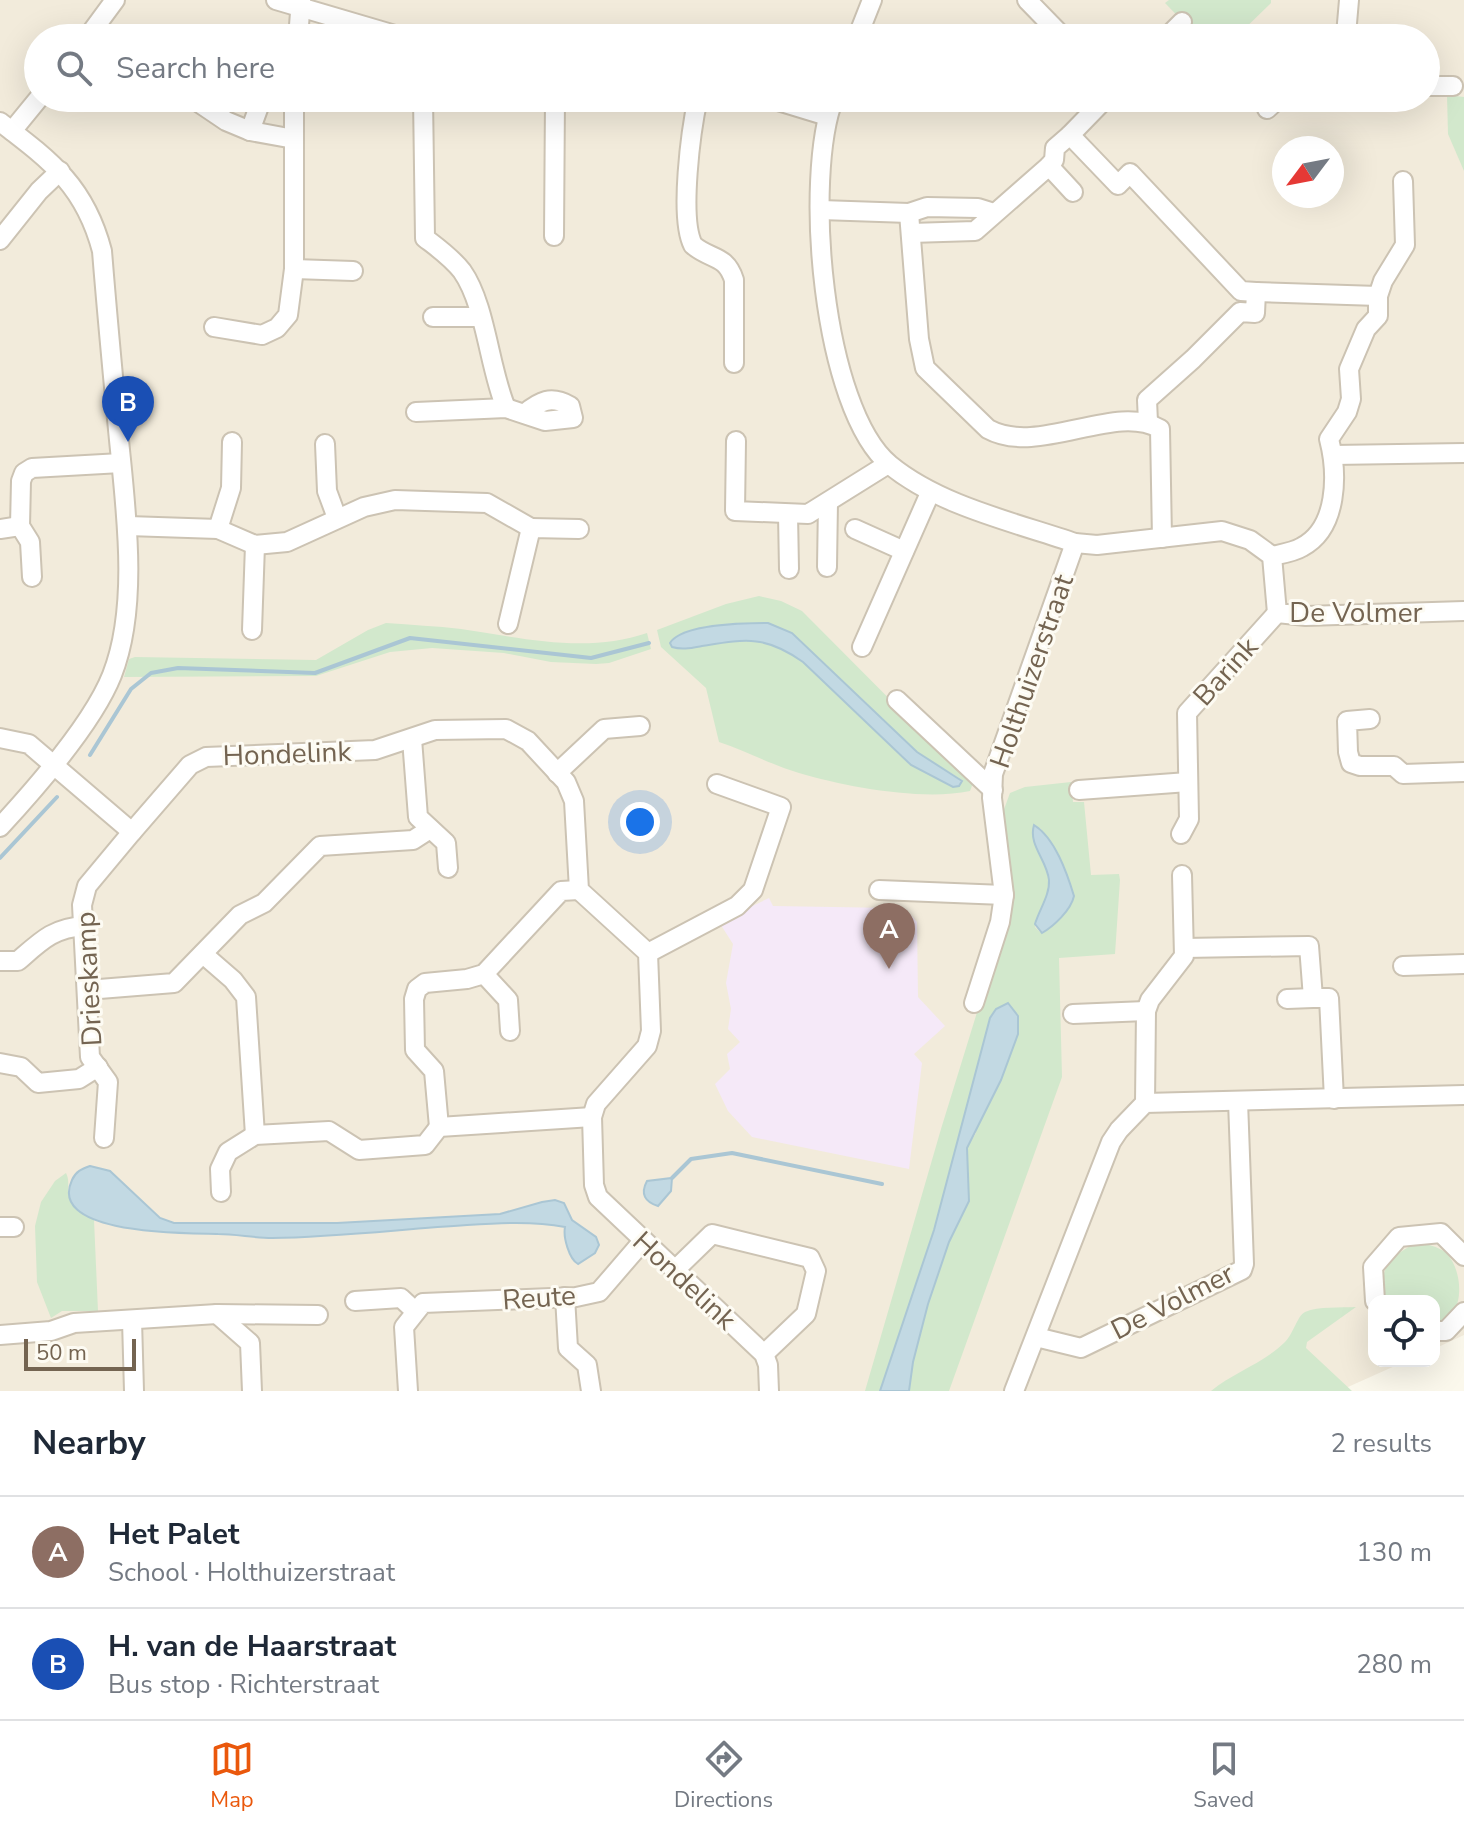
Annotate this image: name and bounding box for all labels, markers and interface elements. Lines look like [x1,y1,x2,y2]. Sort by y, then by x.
search box [24,24,1440,112]
icon: search [52,46,96,90]
text: Search here [116,48,275,89]
north arrow [1272,136,1344,208]
pin: B [102,376,154,442]
street label: Holthuizerstraat [981,569,1083,773]
street label: De Volmer [1289,594,1423,632]
street label: Barink [1185,628,1267,714]
street label: Hondelink [222,733,353,775]
your location [620,802,660,842]
pin: A [863,903,915,969]
street label: Drieskamp [67,911,111,1047]
street label: Hondelink [624,1223,745,1339]
street label: De Volmer [1104,1255,1240,1349]
street label: Reute [501,1276,577,1320]
map controls [1368,1295,1440,1367]
button: locate [1368,1295,1440,1367]
scale bar [24,1335,136,1371]
text: 50 m [36,1338,87,1368]
text: Nearby [32,1420,146,1466]
text: 2 results [1331,1426,1432,1461]
text: Het Palet [108,1514,239,1555]
text: A [48,1535,68,1570]
text: 130 m [1356,1535,1432,1570]
text: School · Holthuizerstraat [108,1555,395,1590]
text: H. van de Haarstraat [108,1626,396,1667]
text: B [49,1647,67,1682]
text: 280 m [1356,1647,1432,1682]
text: Bus stop · Richterstraat [108,1667,379,1702]
tab: Map [210,1737,254,1815]
tab: Directions [674,1737,773,1815]
tab: Saved [1193,1737,1254,1815]

